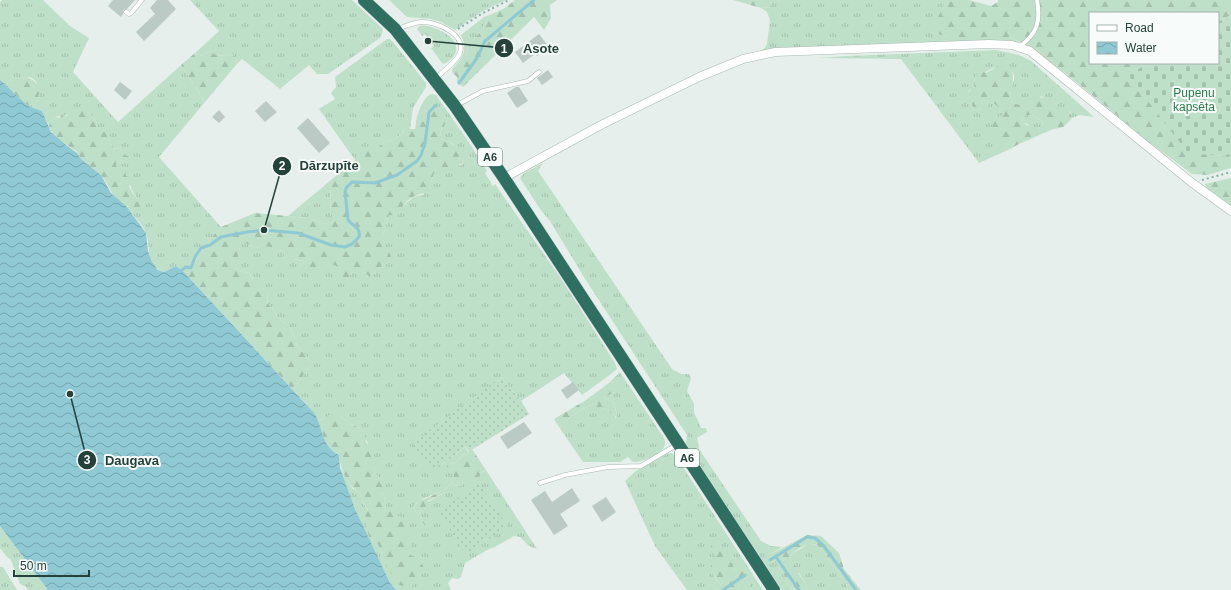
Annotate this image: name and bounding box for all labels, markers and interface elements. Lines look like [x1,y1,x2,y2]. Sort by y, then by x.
legend [1089,12,1219,64]
text: Road [1125,21,1154,35]
callout: Asote [494,36,567,61]
text: Asote [523,41,559,56]
text: Water [1125,41,1157,55]
text: 1 [501,42,508,56]
park label: Pupenu kapsēta [1173,86,1215,114]
road number: A6 [478,148,502,166]
callout: Dārzupīte [272,153,367,178]
text: Dārzupīte [299,158,359,173]
text: 2 [279,159,286,173]
callout: Daugava [77,448,167,473]
road number: A6 [675,449,699,467]
text: 3 [84,453,91,467]
text: Daugava [105,453,160,468]
scale bar [14,552,89,578]
text: 50 m [20,559,47,573]

